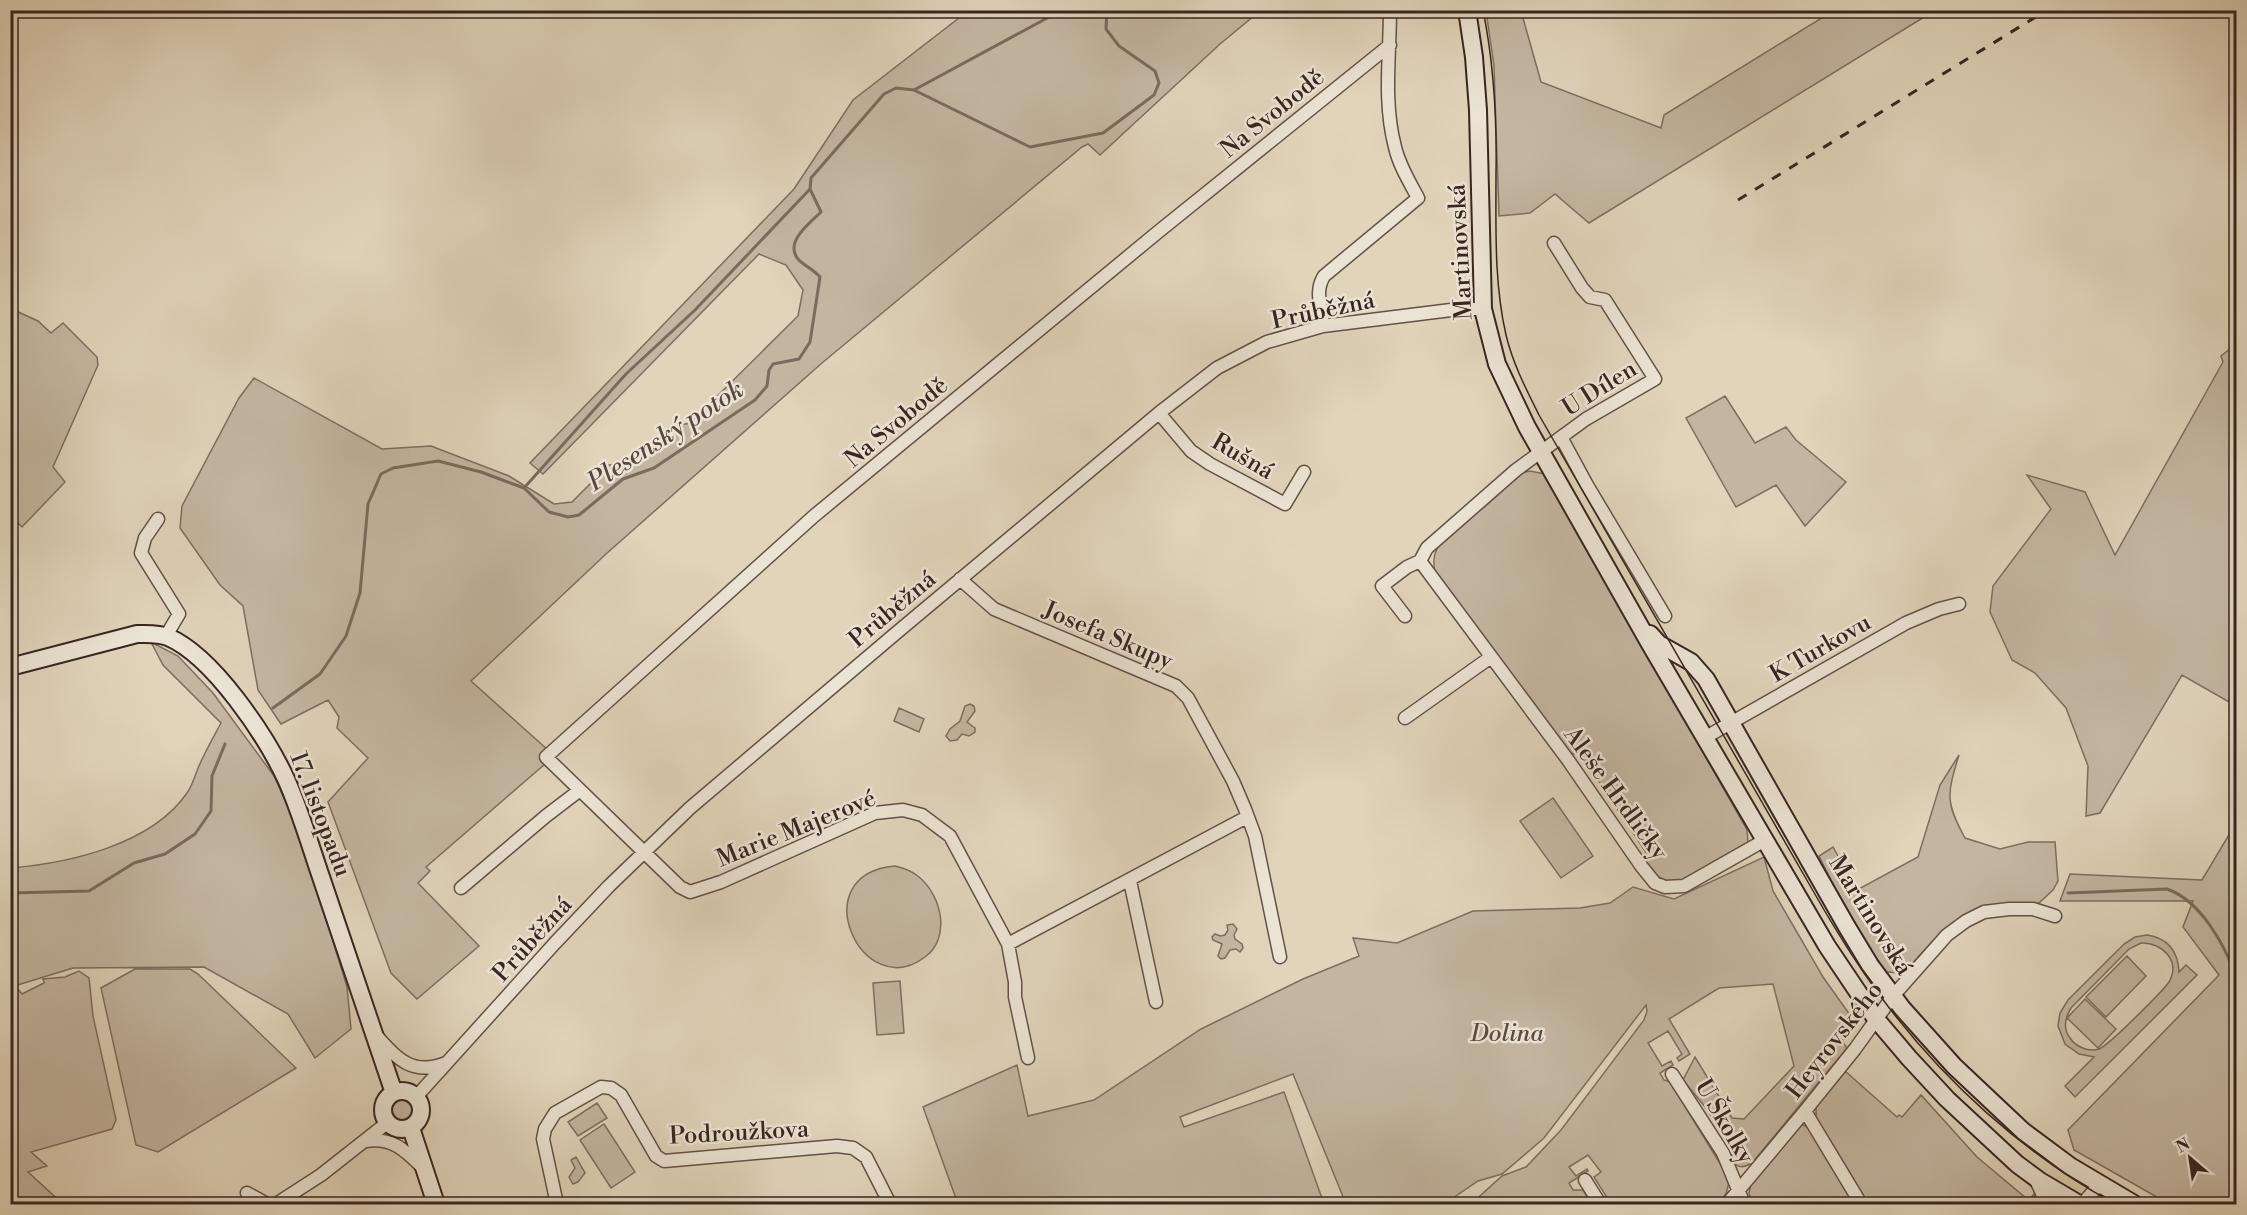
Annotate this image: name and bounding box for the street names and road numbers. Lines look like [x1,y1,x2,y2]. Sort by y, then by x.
street label: Na Svobodě [1214,63,1331,165]
street label: Martinovská [1442,182,1480,321]
street label: Průběžná [1269,285,1378,337]
street label: U Dílen [1556,354,1643,423]
street label: Na Svobodě [839,371,954,475]
street label: Rušná [1206,427,1280,487]
street label: Průběžná [843,564,943,655]
street label: Josefa Skupy [1037,595,1177,677]
street label: K Turkovu [1765,608,1877,690]
street label: Aleše Hrdličky [1556,720,1674,866]
street label: 17. listopadu [282,748,358,881]
street label: Marie Majerové [712,783,880,875]
street label: Martinovská [1821,850,1919,982]
street label: Průběžná [486,890,580,989]
street label: Heyrovského [1780,976,1890,1105]
street label: U Školky [1688,1073,1762,1170]
street label: Podroužkova [668,1114,811,1152]

